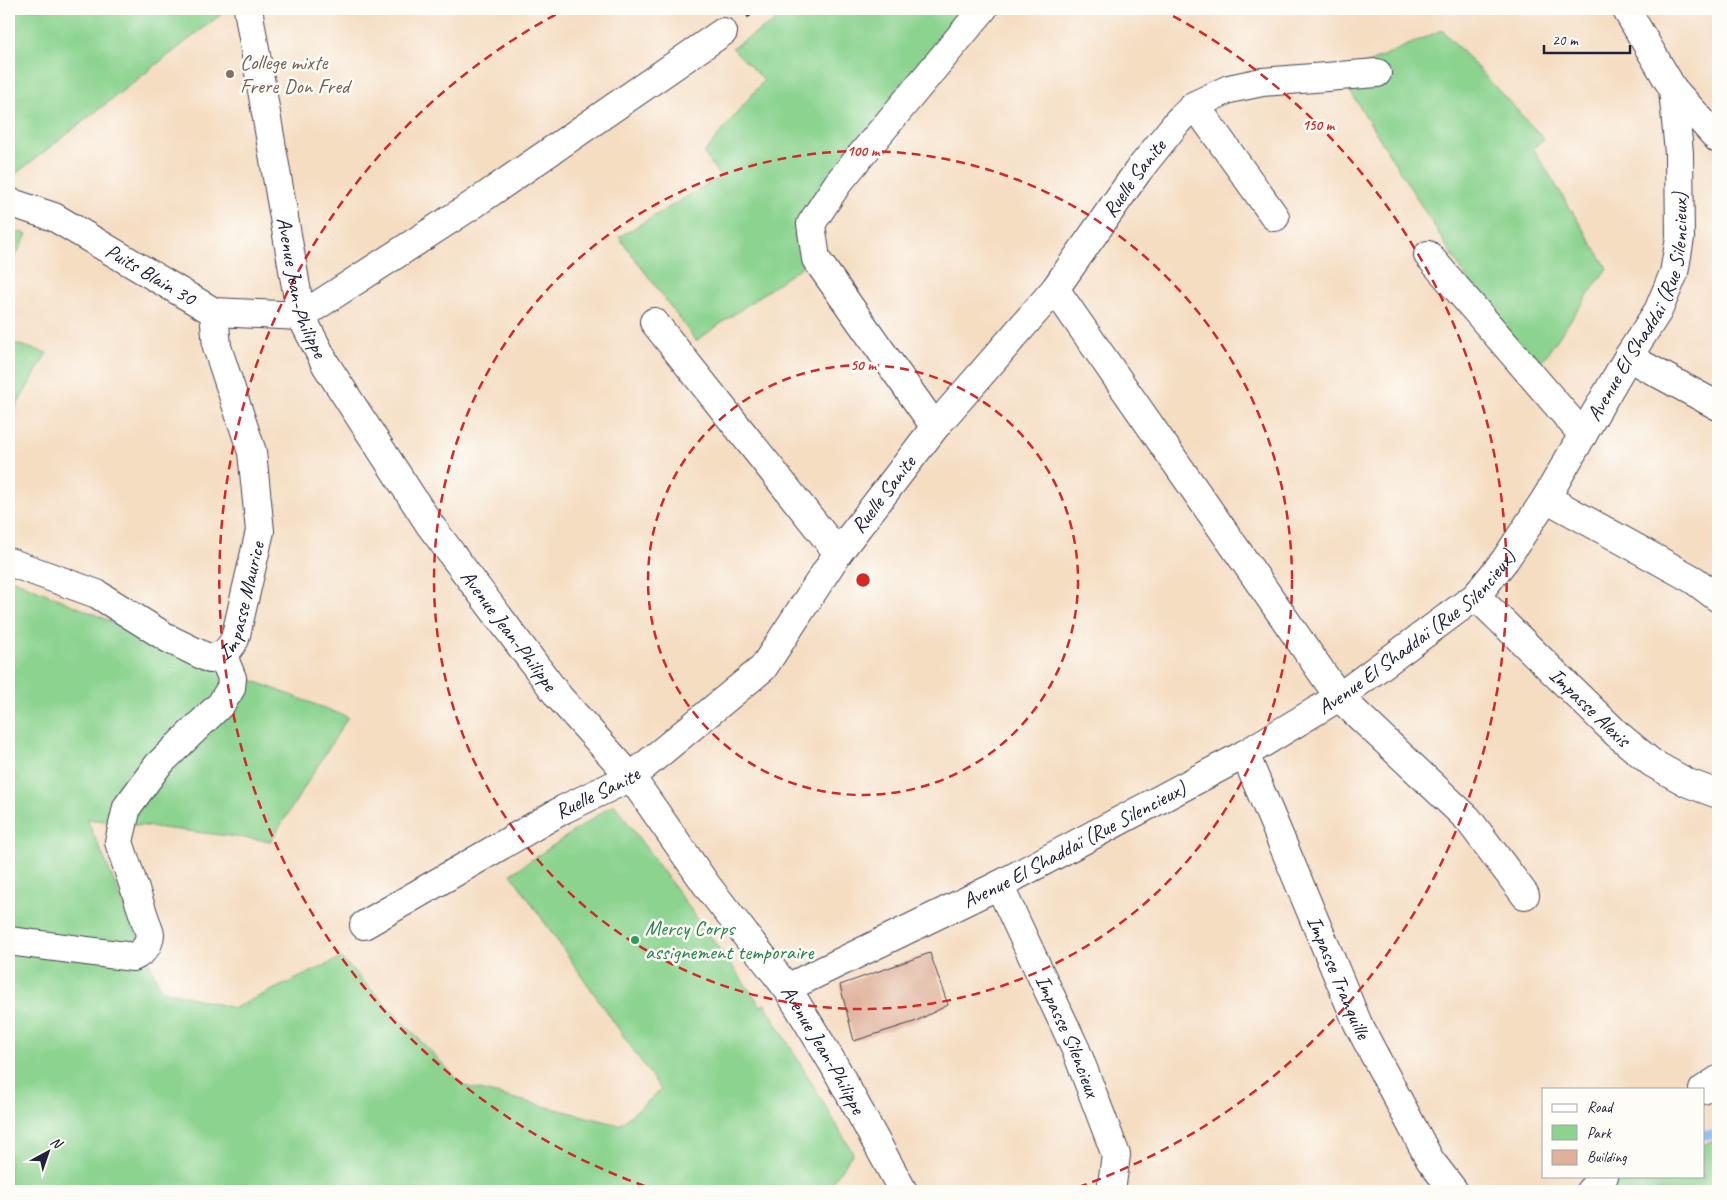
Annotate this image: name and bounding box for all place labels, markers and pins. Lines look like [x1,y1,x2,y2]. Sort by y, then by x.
place label: College mixte Frere Don Fred [240,49,353,99]
marker: College mixte Frere Don Fred [224,68,236,80]
centre of rings [854,571,872,589]
place label: Mercy Corps assignement temporaire [645,915,814,965]
marker: Mercy Corps assignement temporaire [629,934,641,946]

